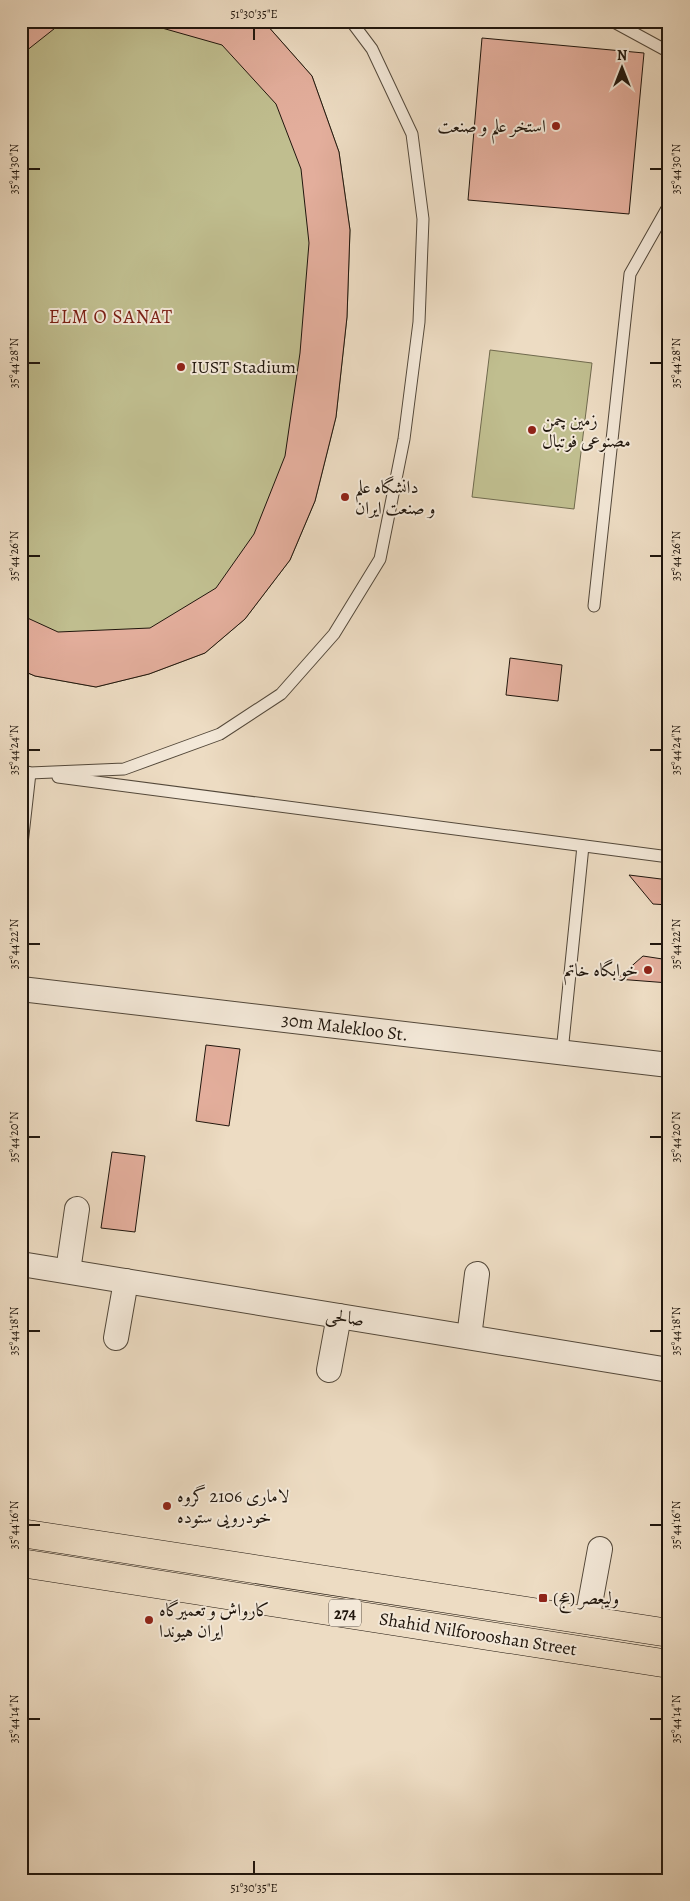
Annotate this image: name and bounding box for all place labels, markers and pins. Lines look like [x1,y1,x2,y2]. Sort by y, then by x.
place label: استخر علم و صنعت [437,114,546,144]
marker: استخر علم و صنعت [550,120,562,132]
place label: IUST Stadium [191,355,296,379]
marker: IUST Stadium [175,361,187,373]
place label: زمین چمن مصنوعی فوتبال [542,408,631,453]
marker: زمین چمن مصنوعی فوتبال [526,424,538,436]
place label: دانشگاه علم و صنعت ایران [355,475,435,520]
marker: دانشگاه علم و صنعت ایران [339,491,351,503]
place label: خوابگاه خاتم [564,958,638,986]
marker: خوابگاه خاتم [642,964,654,976]
place label: لاماری 2106 گروه خودرویی ستوده [177,1484,289,1529]
marker: لاماری 2106 گروه خودرویی ستوده [161,1500,173,1512]
place label: ولیعصر (عج) [553,1586,619,1614]
marker: ولیعصر (عج) [537,1592,549,1604]
place label: کارواش و تعمیرگاه ایران هیوندا [159,1598,270,1643]
marker: کارواش و تعمیرگاه ایران هیوندا [143,1614,155,1626]

